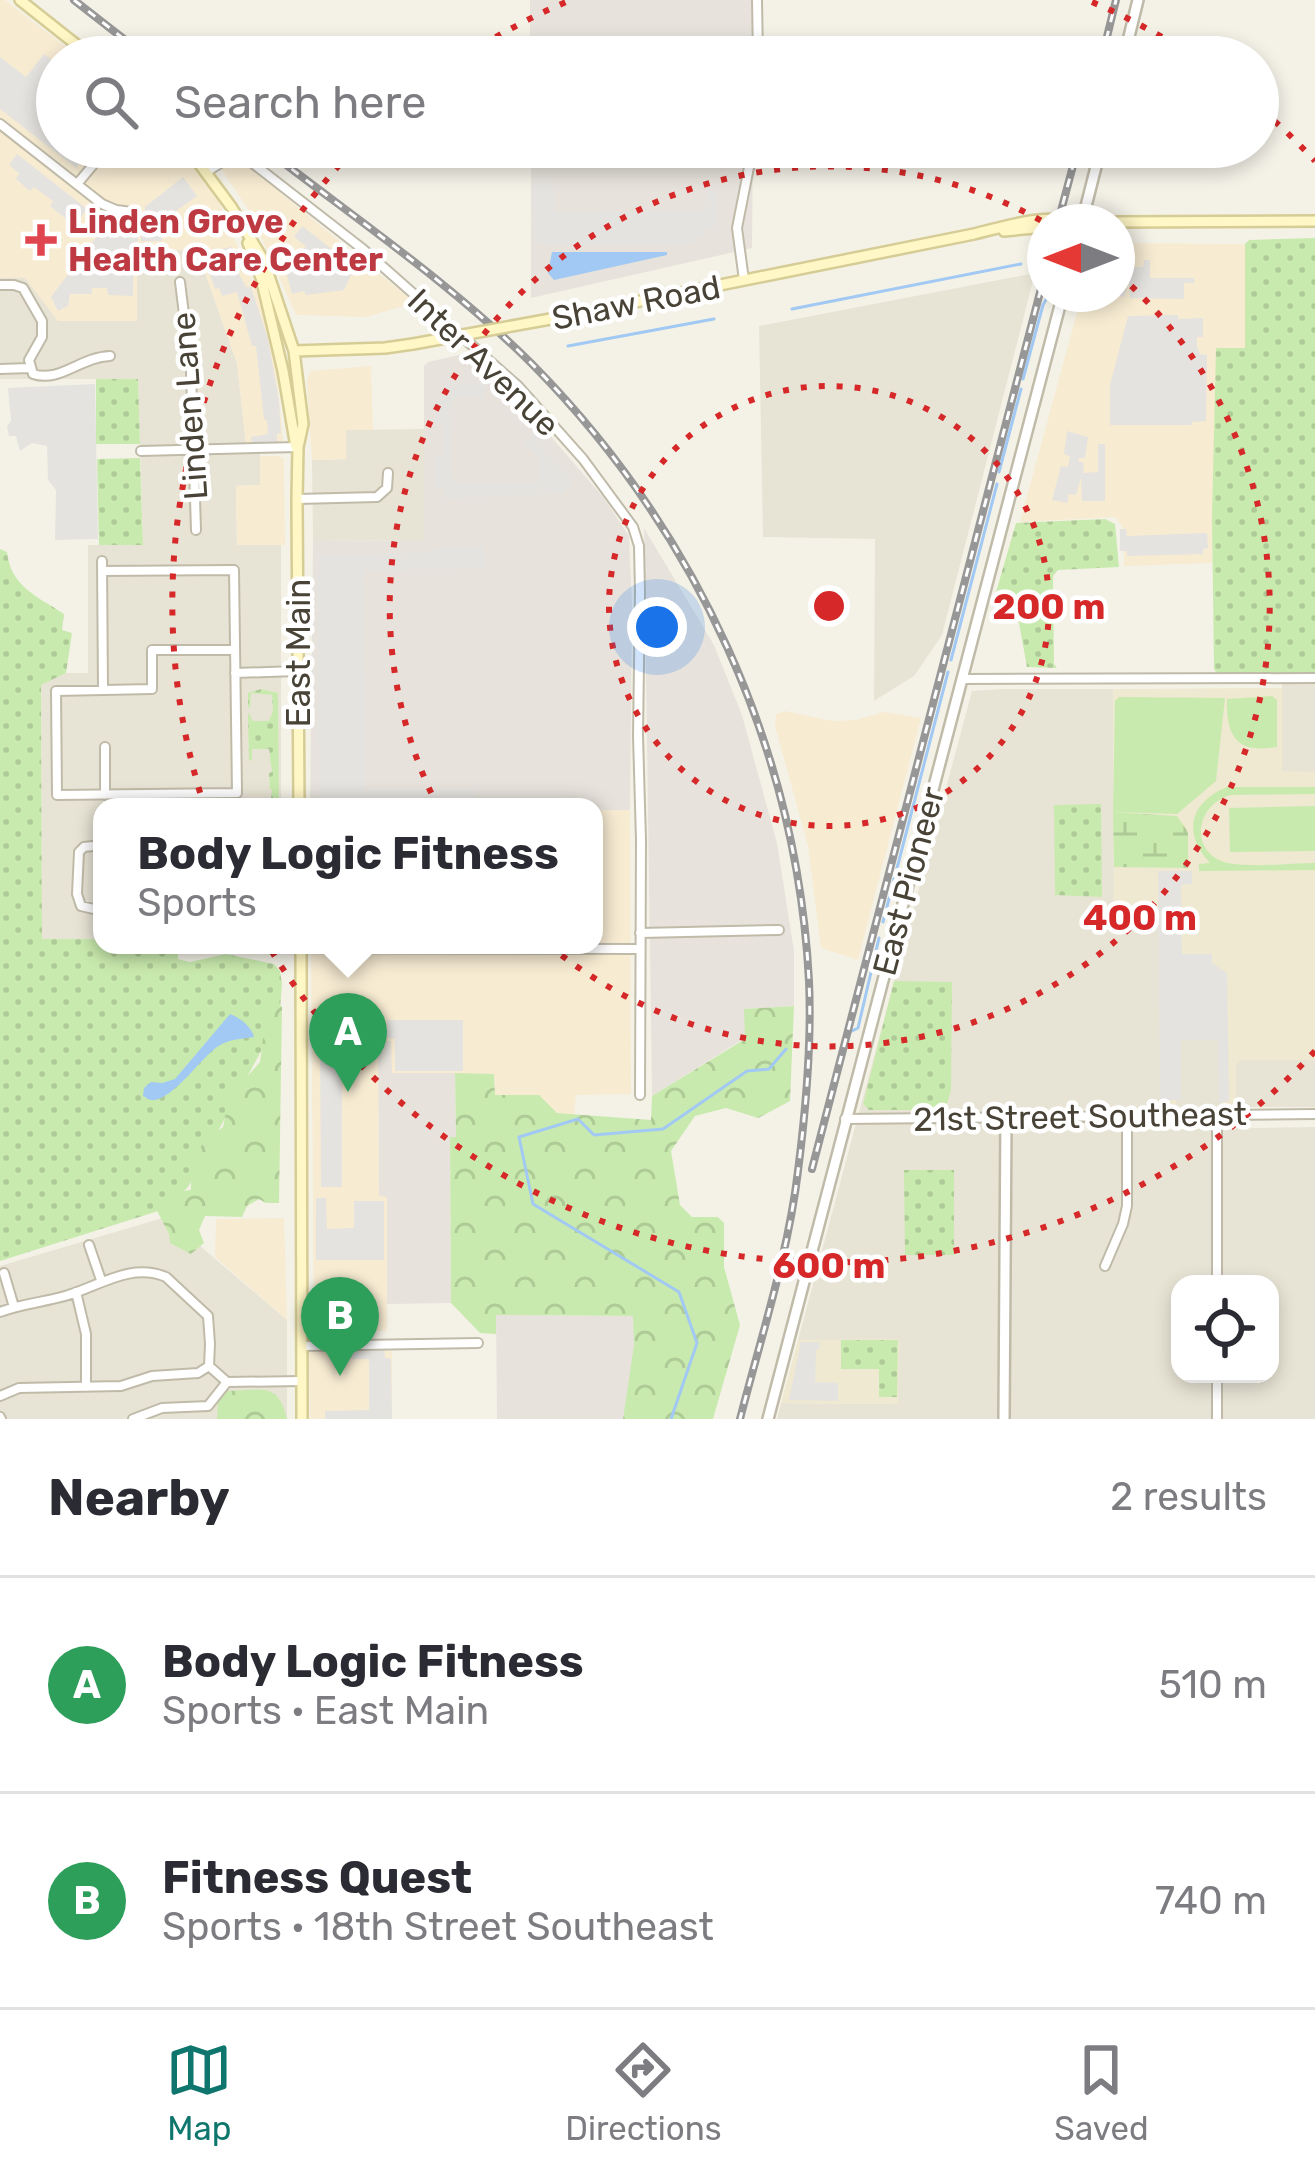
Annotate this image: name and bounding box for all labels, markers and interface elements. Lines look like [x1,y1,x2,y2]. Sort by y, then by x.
search box [36,36,1279,168]
icon: search [78,69,144,135]
text: Search here [174,76,426,129]
place label: Linden Grove Health Care Center [68,202,383,279]
north arrow [1027,204,1135,312]
marker: Linden Grove Health Care Center [25,224,57,256]
street label: Shaw Road [549,267,724,338]
street label: Inter Avenue [400,281,567,444]
street label: Linden Lane [163,311,216,501]
street label: East Main [279,579,318,727]
centre of rings [808,585,850,627]
text: 200 m [992,585,1106,628]
your location [627,597,687,657]
street label: East Pioneer [865,782,952,980]
popup [93,798,603,954]
text: Body Logic Fitness [137,827,559,880]
text: Sports [137,880,257,926]
text: 400 m [1083,896,1197,939]
pin: A [309,993,387,1092]
street label: 21st Street Southeast [913,1094,1247,1139]
text: 600 m [772,1244,886,1287]
map controls [1171,1275,1279,1383]
button: locate [1171,1275,1279,1383]
pin: B [301,1277,379,1376]
text: Nearby [48,1467,230,1528]
text: 2 results [1110,1474,1267,1520]
text: Body Logic Fitness [162,1635,584,1688]
text: A [73,1662,101,1708]
text: 510 m [1159,1662,1267,1708]
text: Sports · East Main [162,1688,489,1734]
text: Fitness Quest [162,1851,472,1904]
text: B [73,1878,101,1924]
text: 740 m [1155,1878,1267,1924]
text: Sports · 18th Street Southeast [162,1904,714,1950]
tab: Map [166,2037,232,2148]
tab: Directions [565,2037,722,2148]
tab: Saved [1054,2037,1149,2148]

